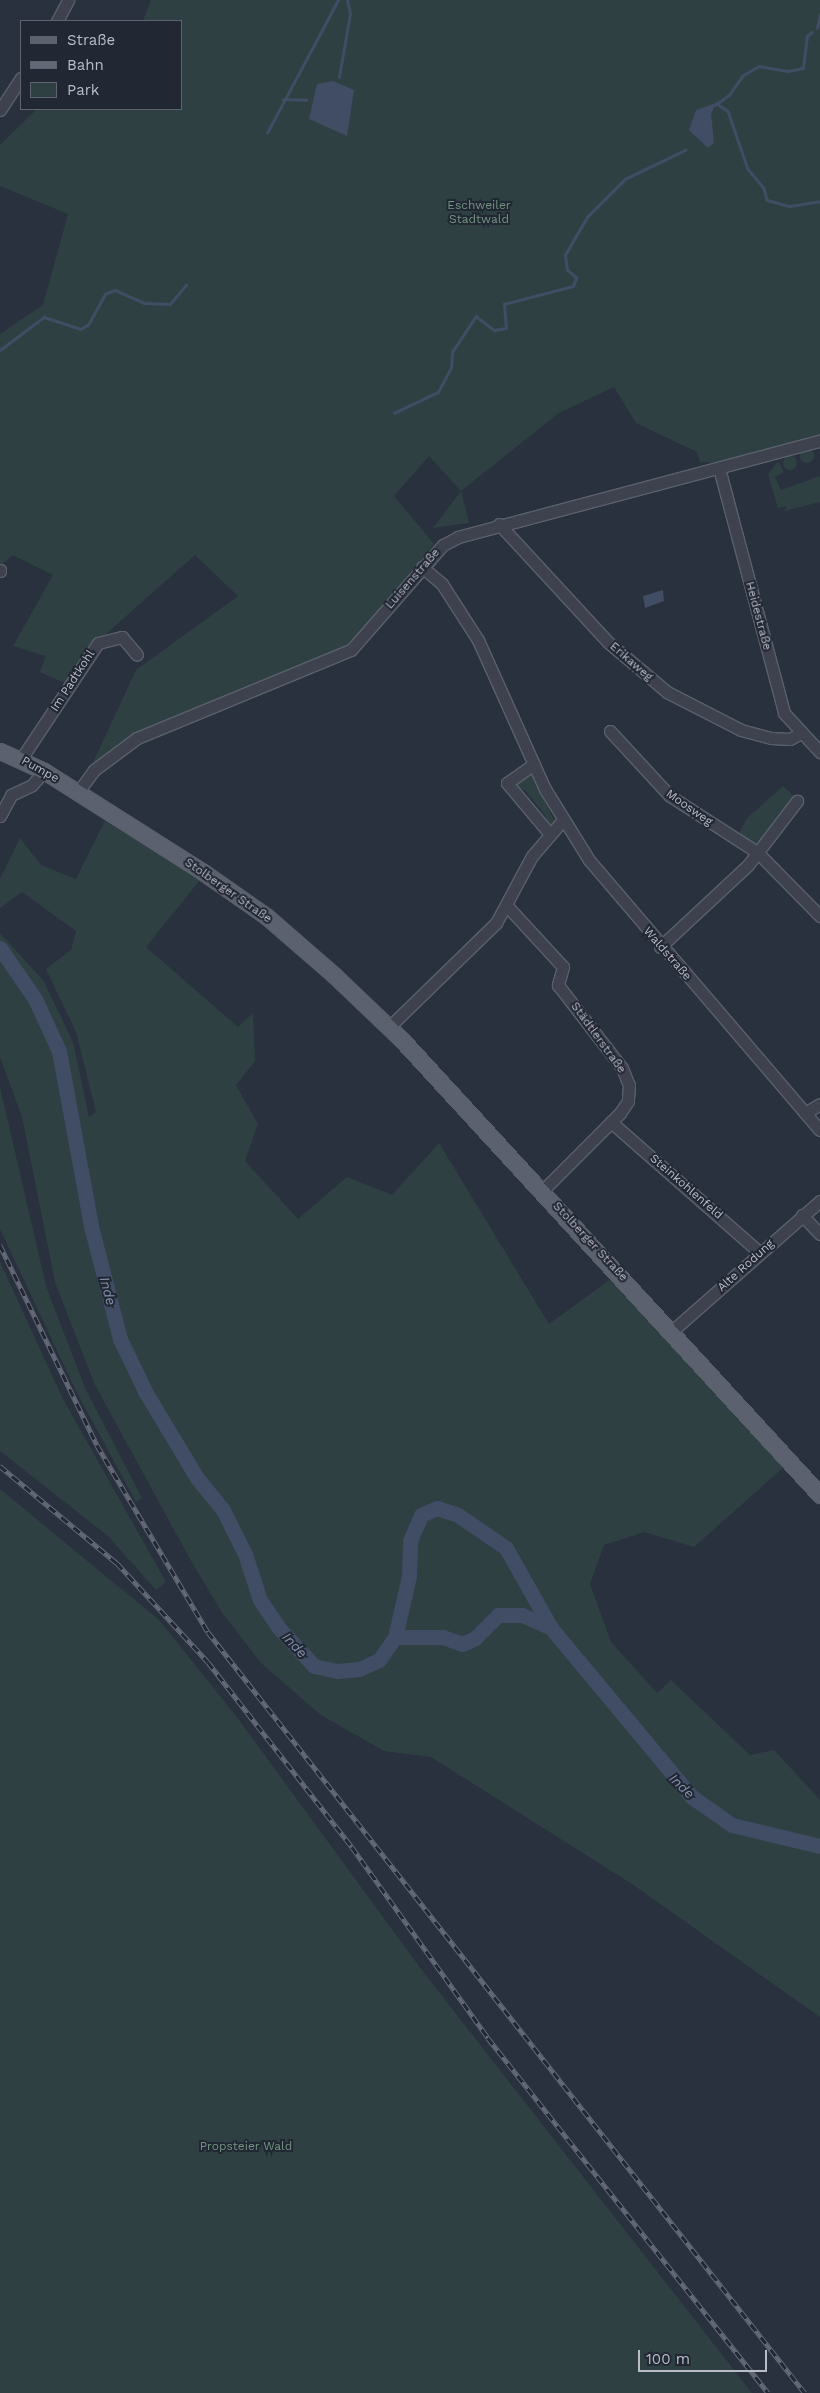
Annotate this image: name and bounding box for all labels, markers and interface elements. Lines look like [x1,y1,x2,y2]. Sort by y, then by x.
legend [20,20,182,110]
text: Straße [67,31,115,49]
text: Bahn [67,56,104,74]
text: Park [67,81,99,99]
park label: Eschweiler Stadtwald [447,199,511,227]
street label: Luisenstraße [383,546,443,612]
street label: Heidestraße [742,580,774,652]
street label: Erikaweg [607,639,655,685]
street label: Im Padtkohl [48,647,98,715]
street label: Pumpe [19,754,61,786]
street label: Moosweg [663,787,715,829]
street label: Stolberger Straße [181,855,275,927]
street label: Waldstraße [640,924,694,984]
street label: Städtlerstraße [567,1000,629,1076]
street label: Steinkohlenfeld [647,1151,725,1223]
street label: Stolberger Straße [549,1199,631,1285]
street label: Alte Rodung [715,1237,777,1295]
water label: Inde [96,1275,120,1307]
water label: Inde [279,1629,311,1661]
water label: Inde [666,1770,698,1802]
park label: Propsteier Wald [199,2140,293,2154]
scale bar [640,2340,769,2372]
text: 100 m [646,2350,690,2368]

